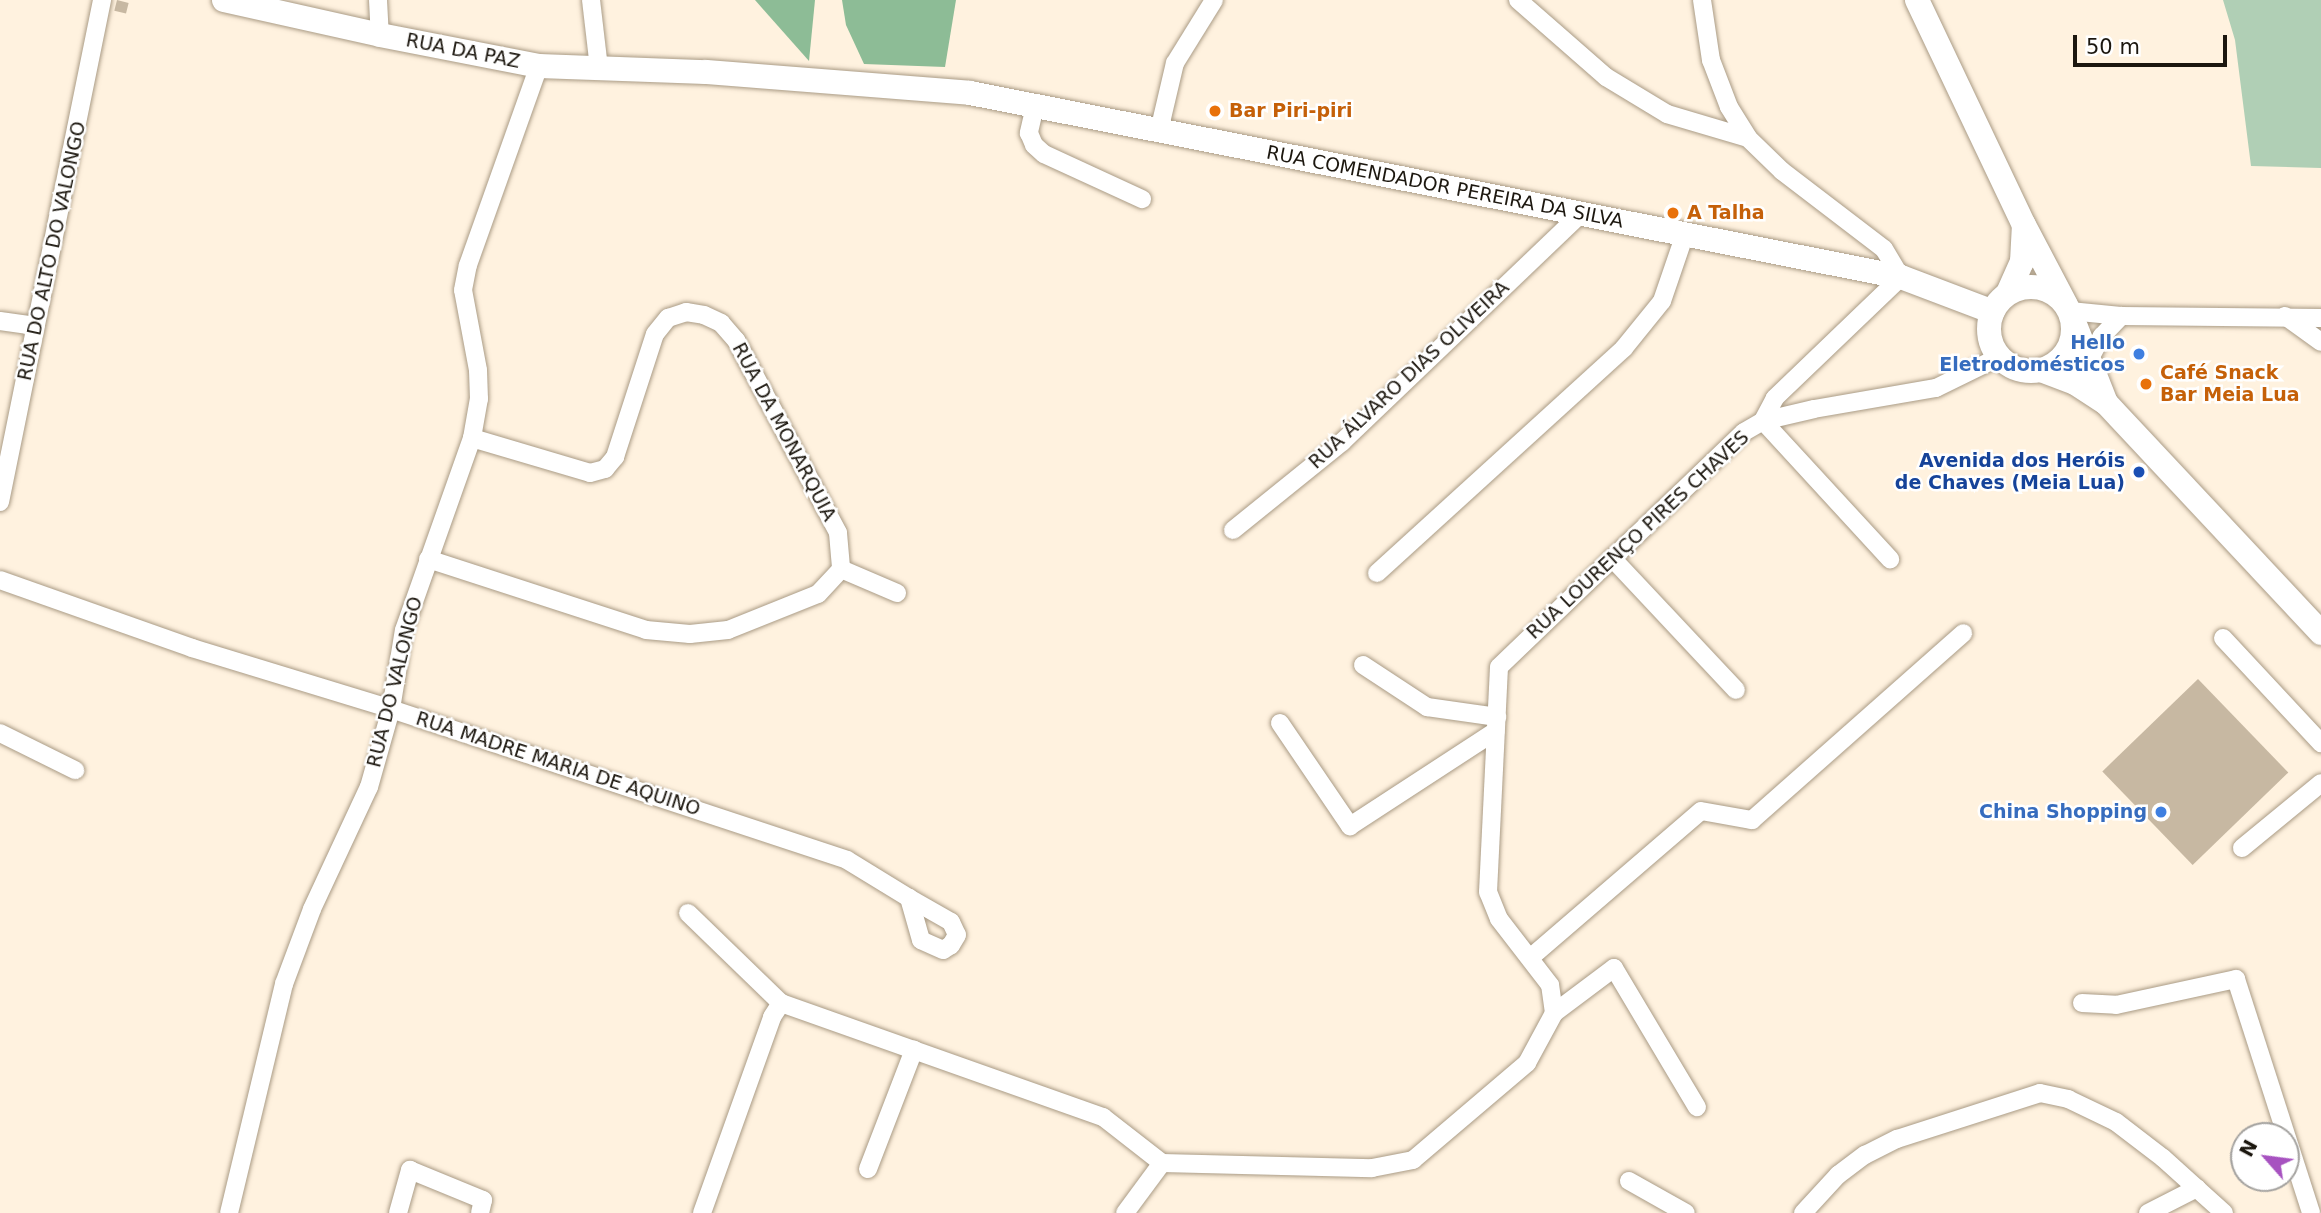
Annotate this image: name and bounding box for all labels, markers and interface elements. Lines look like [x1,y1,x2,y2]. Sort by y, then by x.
scale bar [2076,21,2230,65]
street label: RUA DA PAZ [404,29,522,73]
text: 50 m [2086,35,2140,59]
place label: Bar Piri-piri [1229,100,1352,122]
marker: Bar Piri-piri [1207,103,1223,119]
street label: RUA DO ALTO DO VALONGO [13,119,91,383]
street label: RUA COMENDADOR PEREIRA DA SILVA [1265,141,1625,233]
place label: A Talha [1687,202,1765,224]
marker: A Talha [1665,205,1681,221]
street label: RUA ÁLVARO DIAS OLIVEIRA [1304,276,1514,474]
place label: Hello Eletrodomésticos [1939,332,2125,376]
street label: RUA DA MONARQUIA [727,339,841,525]
marker: Hello Eletrodomésticos [2131,346,2147,362]
place label: Café Snack Bar Meia Lua [2160,362,2299,406]
marker: Café Snack Bar Meia Lua [2138,376,2154,392]
street label: RUA LOURENÇO PIRES CHAVES [1522,426,1754,644]
place label: Avenida dos Heróis de Chaves (Meia Lua) [1895,450,2125,494]
marker: Avenida dos Heróis de Chaves (Meia Lua) [2131,464,2147,480]
street label: RUA DO VALONGO [363,594,427,770]
street label: RUA MADRE MARIA DE AQUINO [413,707,703,821]
place label: China Shopping [1979,801,2147,823]
marker: China Shopping [2153,804,2169,820]
north arrow [2230,1122,2300,1192]
text: N [2235,1136,2262,1160]

